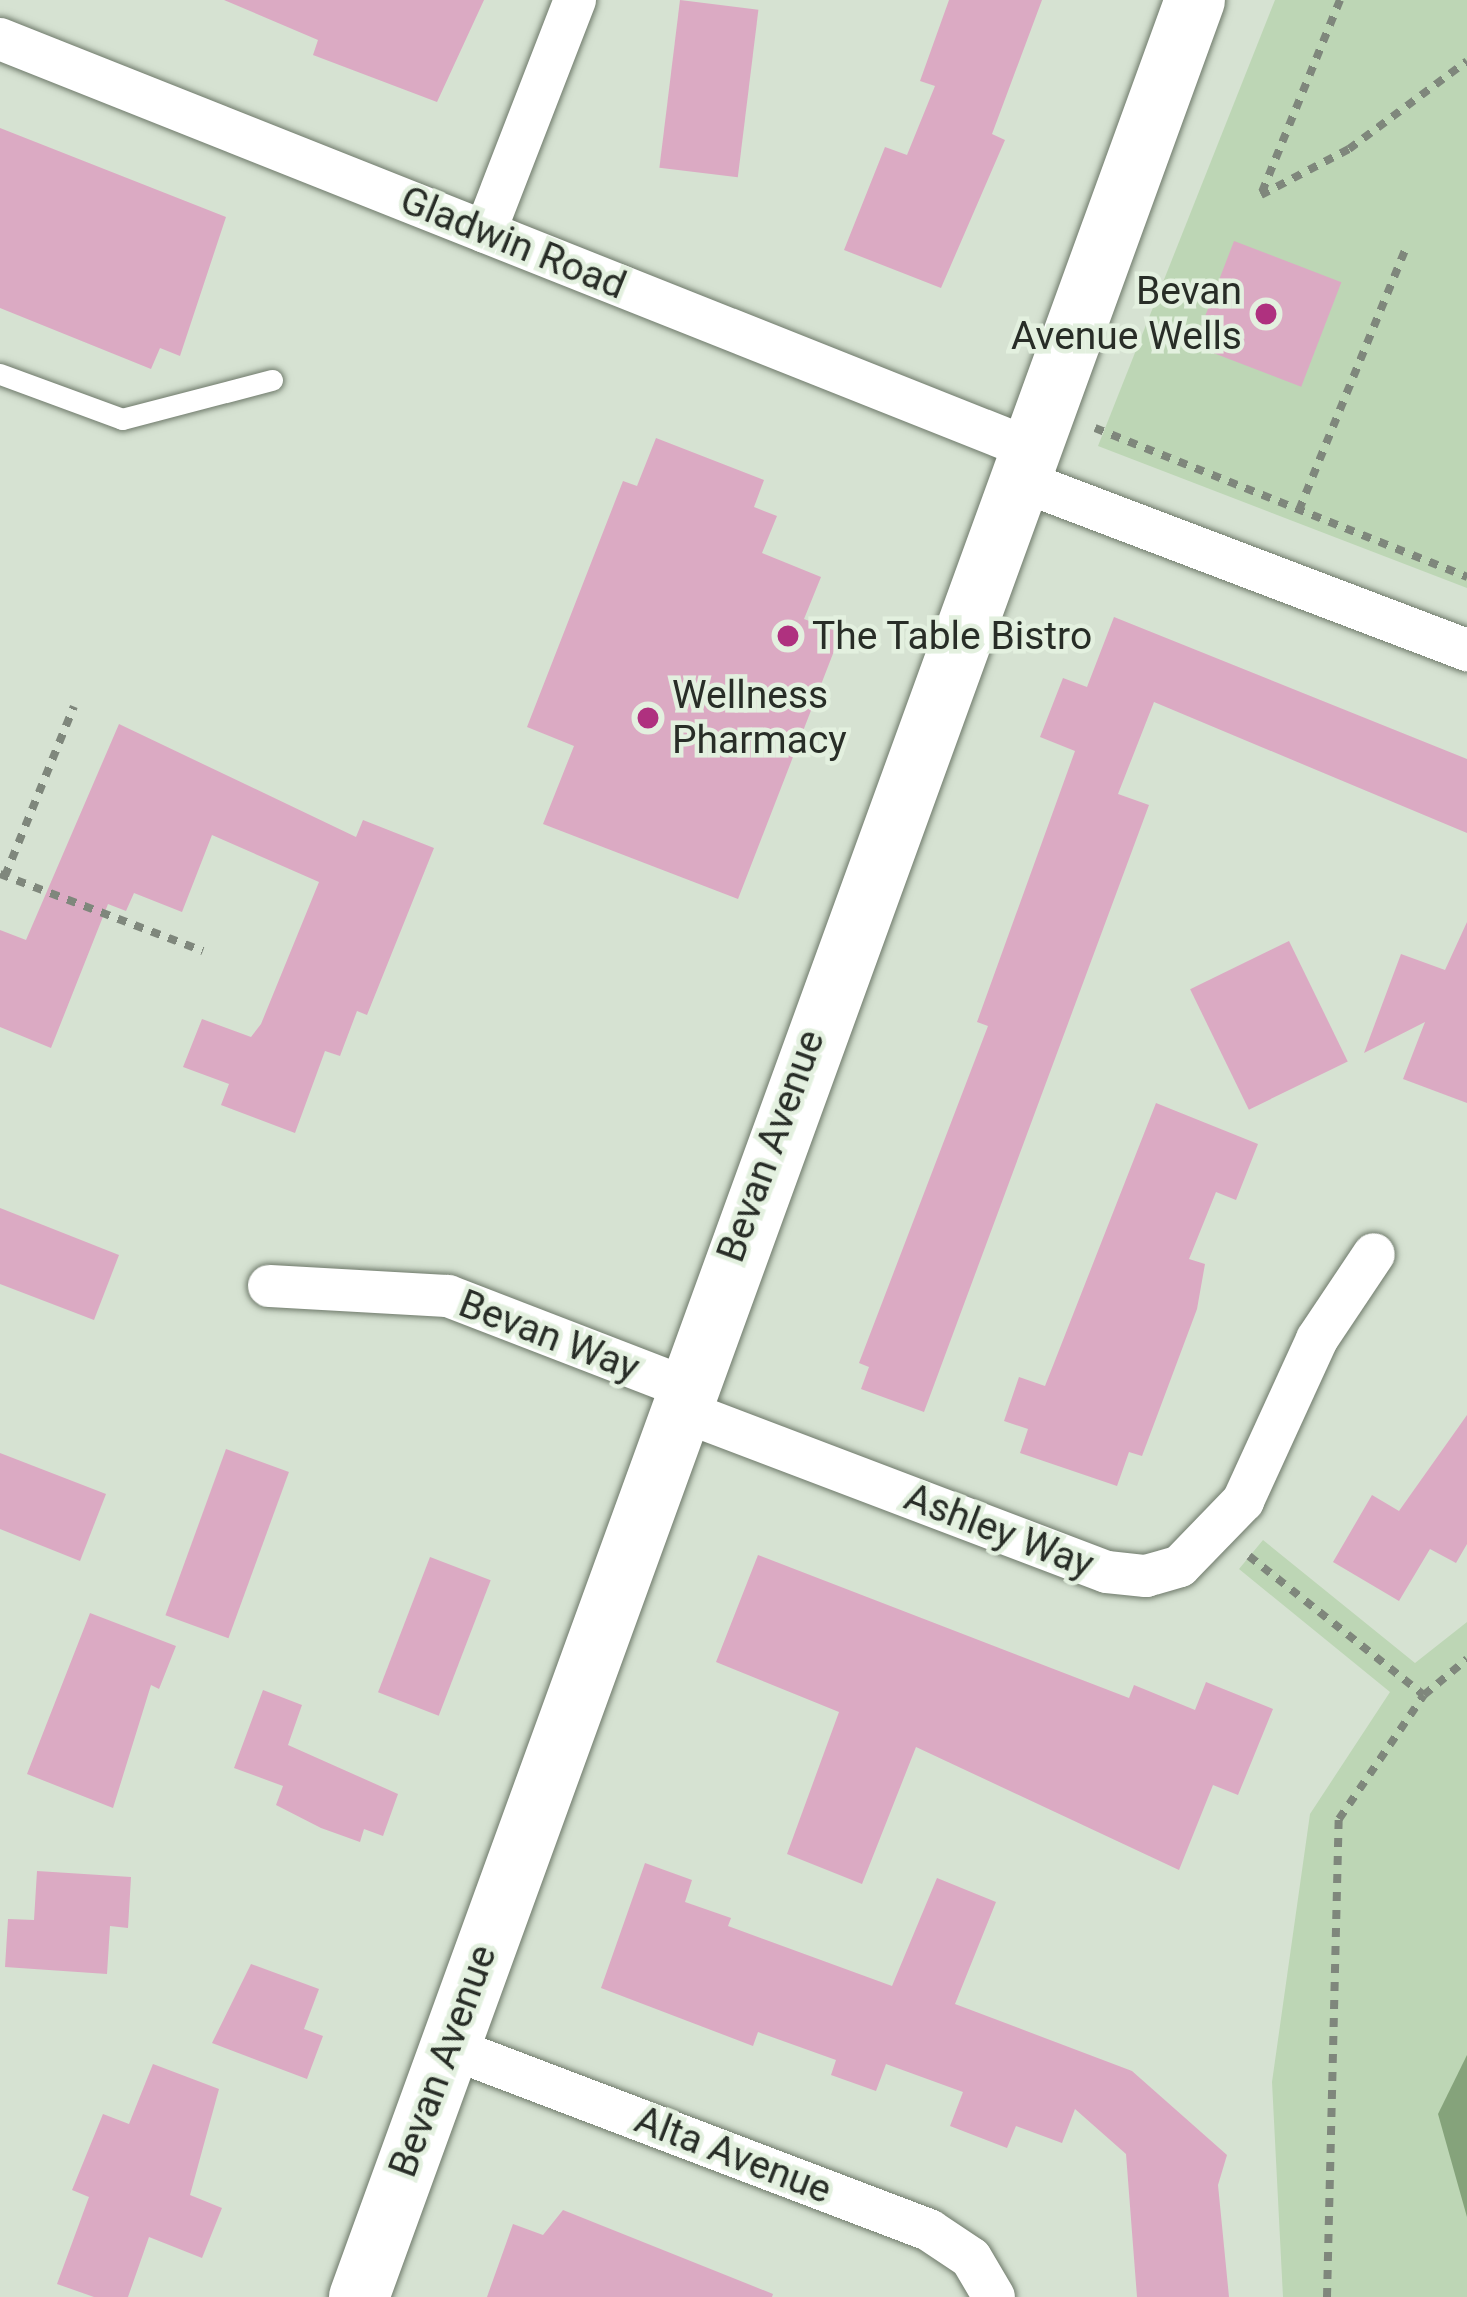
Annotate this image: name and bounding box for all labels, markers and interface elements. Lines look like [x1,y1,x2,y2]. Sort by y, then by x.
street label: Gladwin Road [394,177,632,309]
place label: Bevan Avenue Wells [1011,269,1242,360]
marker: Bevan Avenue Wells [1253,301,1279,327]
place label: The Table Bistro [812,613,1093,659]
marker: The Table Bistro [775,623,801,649]
place label: Wellness Pharmacy [672,673,847,764]
marker: Wellness Pharmacy [635,705,661,731]
street label: Bevan Avenue [707,1024,835,1268]
street label: Bevan Way [452,1280,646,1392]
street label: Ashley Way [898,1474,1100,1588]
street label: Bevan Avenue [379,1939,507,2183]
street label: Alta Avenue [628,2096,838,2214]

